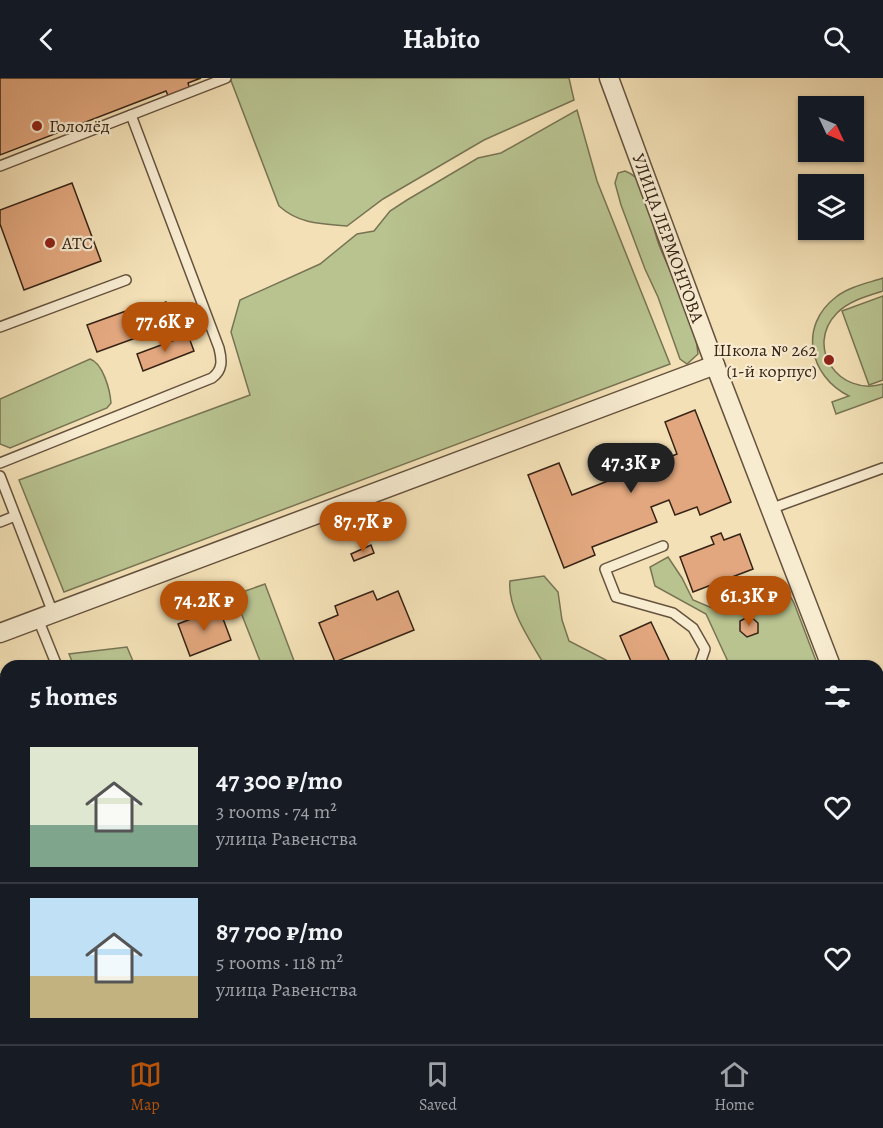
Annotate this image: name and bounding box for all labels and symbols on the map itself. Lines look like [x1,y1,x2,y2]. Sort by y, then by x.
north arrow [798,96,864,162]
place label: Гололёд [49,114,110,138]
marker: Гололёд [30,119,44,133]
street label: УЛИЦА ЛЕРМОНТОВА [626,150,710,326]
place label: АТС [61,231,93,255]
marker: АТС [43,236,57,250]
pin: 77.6K ₽ [110,302,220,353]
place label: Школа № 262 (1-й корпус) [713,338,817,383]
marker: Школа № 262 (1-й корпус) [822,353,836,367]
pin: 47.3K ₽ [576,443,686,494]
pin: 87.7K ₽ [308,502,418,553]
pin: 61.3K ₽ [694,576,804,627]
pin: 74.2K ₽ [149,581,259,632]

